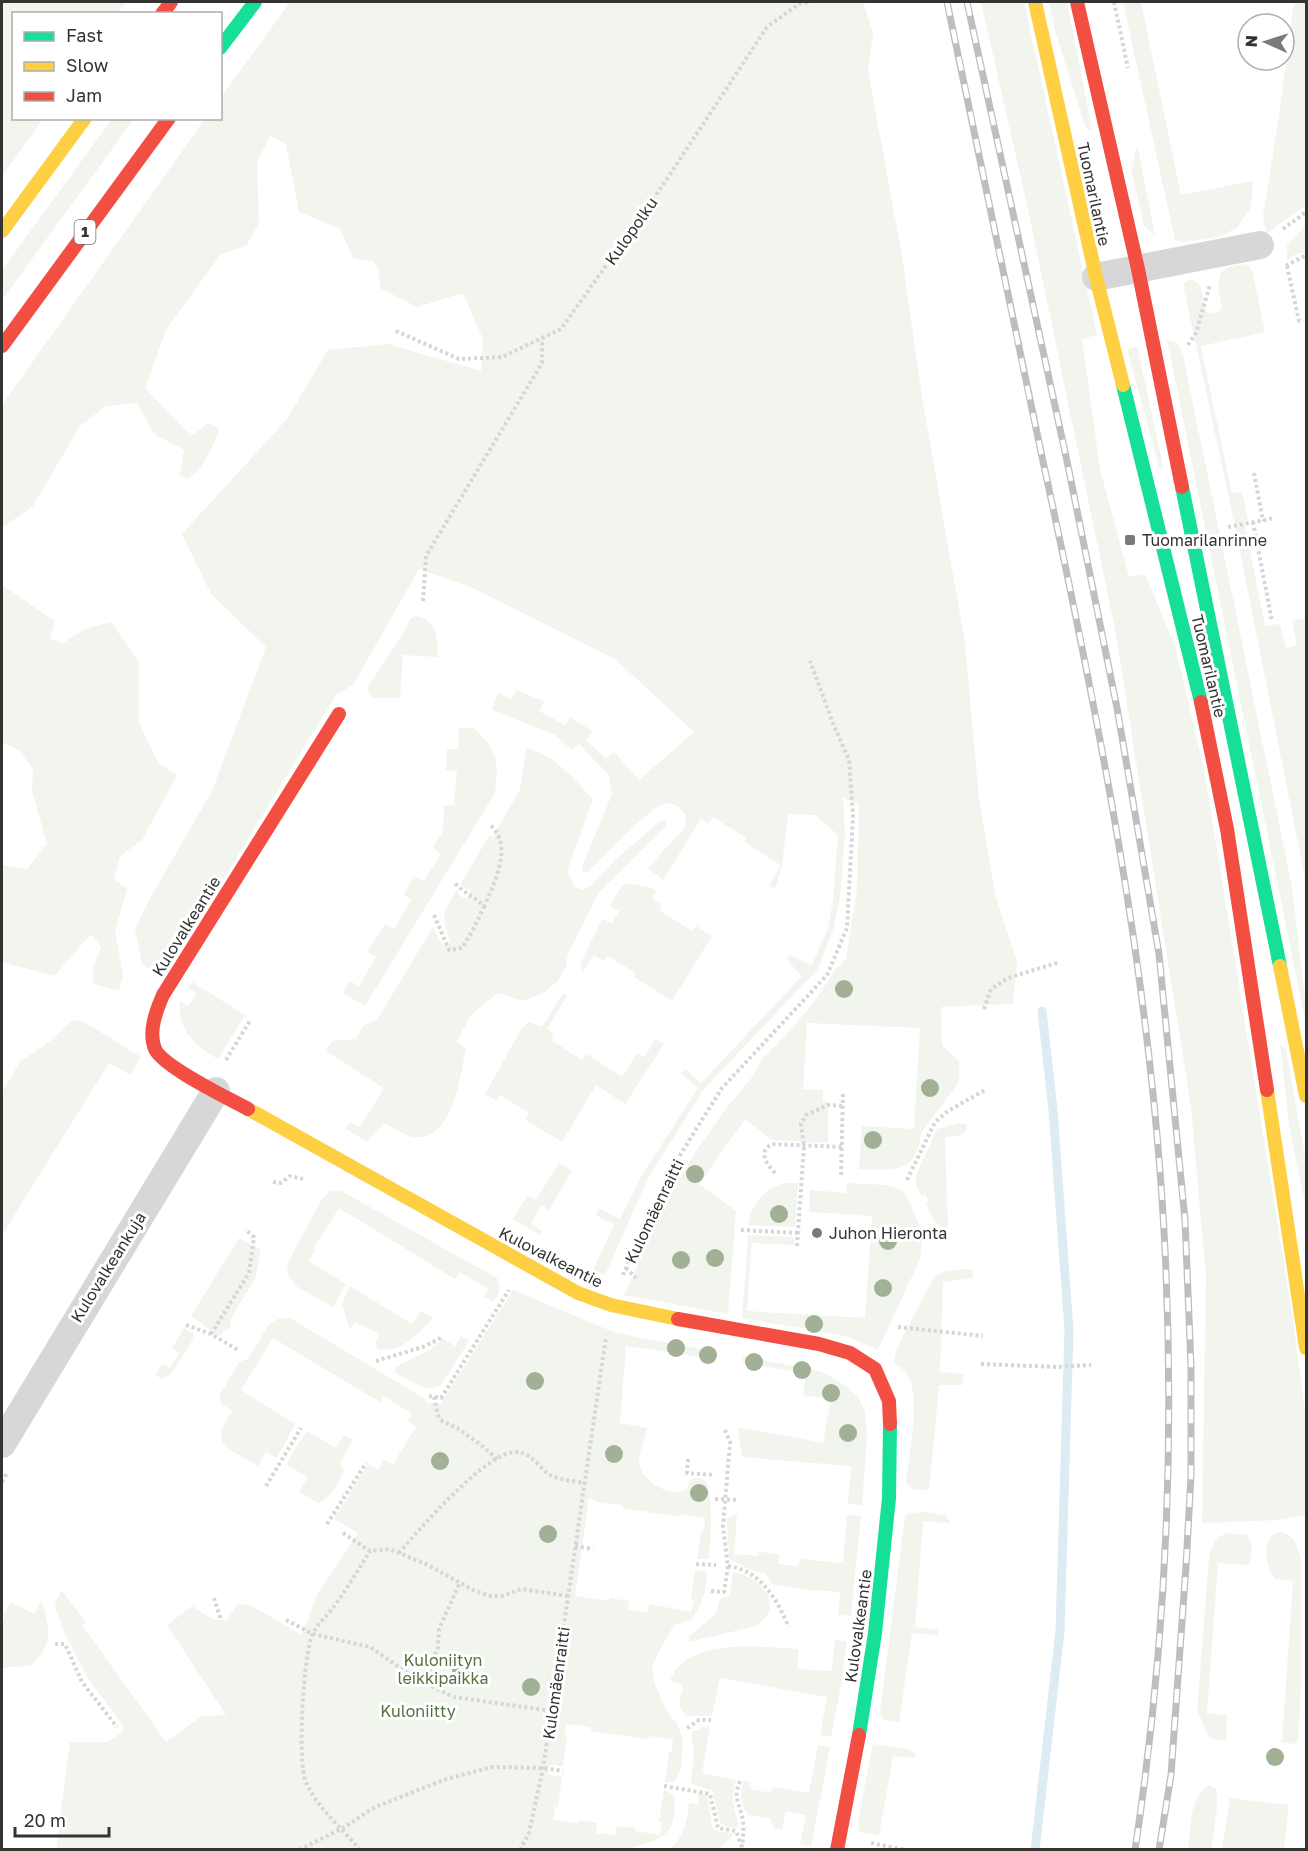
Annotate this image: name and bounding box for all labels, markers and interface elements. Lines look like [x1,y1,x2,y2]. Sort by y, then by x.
legend [12,12,222,120]
north arrow [1236,12,1296,72]
text: Fast [66,24,103,46]
text: N [1241,35,1261,48]
text: Slow [66,54,109,76]
text: Jam [66,84,102,106]
street label: Tuomarilantie [1073,140,1115,248]
street label: Kulopolku [600,193,662,269]
road number: 1 [74,220,96,244]
place label: Tuomarilanrinne [1142,530,1267,550]
marker: Tuomarilanrinne [1123,533,1137,547]
street label: Tuomarilantie [1187,612,1231,720]
street label: Kulovalkeantie [147,872,225,980]
street label: Kulomäenraitti [620,1156,688,1266]
street label: Kulovalkeankuja [66,1208,150,1326]
street label: Kulovalkeantie [496,1222,606,1292]
place label: Juhon Hieronta [829,1223,947,1243]
marker: Juhon Hieronta [810,1226,824,1240]
street label: Kulovalkeantie [840,1568,876,1684]
street label: Kulomäenraitti [538,1625,574,1741]
park label: Kuloniityn leikkipaikka [397,1650,489,1688]
park label: Kuloniitty [380,1701,456,1721]
scale bar [15,1800,110,1838]
text: 20 m [24,1809,66,1831]

